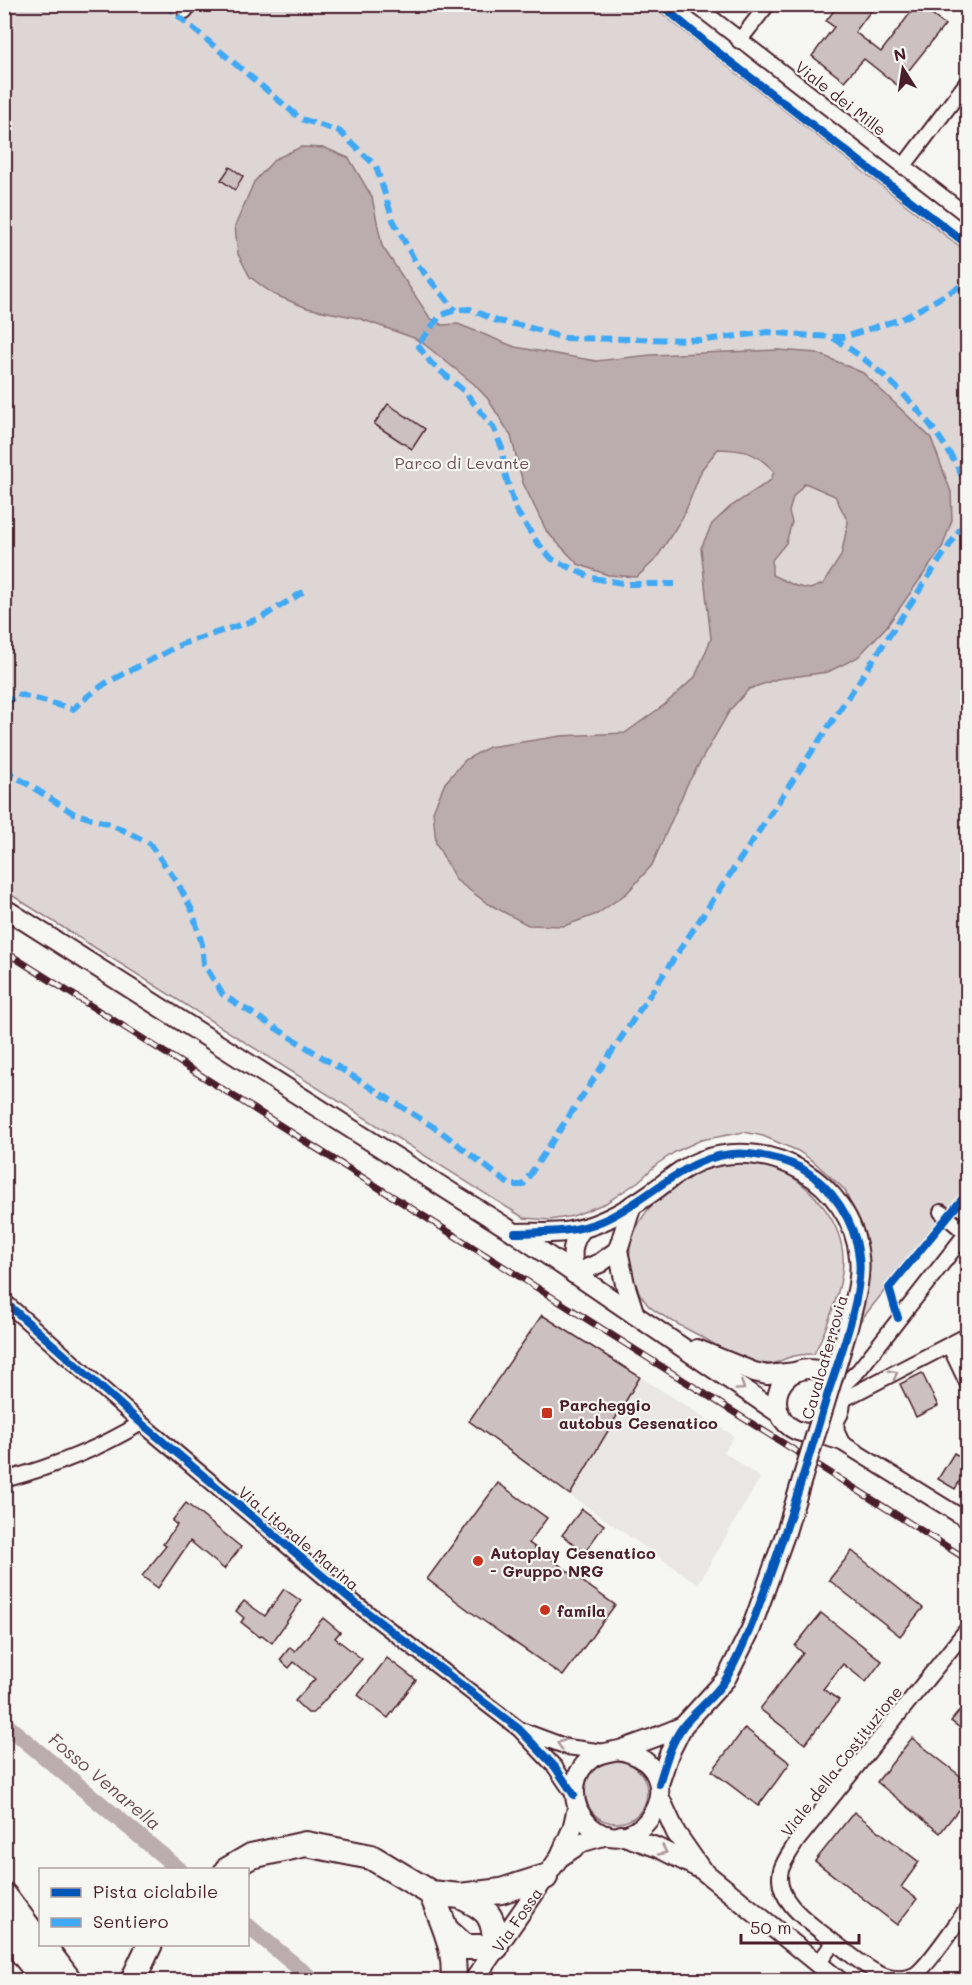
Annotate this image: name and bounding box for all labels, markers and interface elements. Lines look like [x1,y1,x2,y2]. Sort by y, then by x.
north arrow [873,39,933,99]
text: N [892,42,908,65]
street label: Viale dei Mille [791,56,891,140]
park label: Parco di Levante [395,452,529,473]
street label: Cavalcaferrovia [796,1292,852,1422]
one-way arrow [888,1370,898,1381]
one-way arrow [734,1380,745,1391]
place label: Parcheggio autobus Cesenatico [559,1394,718,1433]
marker: Parcheggio autobus Cesenatico [540,1406,554,1420]
street label: Via Litorale Marina [234,1481,364,1595]
place label: Autoplay Cesenatico - Gruppo NRG [490,1542,656,1581]
marker: Autoplay Cesenatico - Gruppo NRG [471,1554,485,1568]
place label: famila [557,1600,606,1621]
marker: famila [538,1603,552,1617]
street label: Viale della Costituzione [776,1681,906,1841]
water label: Fosso Venarella [44,1727,166,1835]
one-way arrow [556,1739,567,1752]
one-way arrow [656,1843,667,1855]
legend [39,1868,249,1946]
text: Pista ciclabile [93,1879,218,1903]
street label: Via Fossa [486,1883,546,1956]
scale bar [741,1907,860,1945]
text: Sentiero [93,1909,169,1933]
text: 50 m [750,1915,792,1939]

